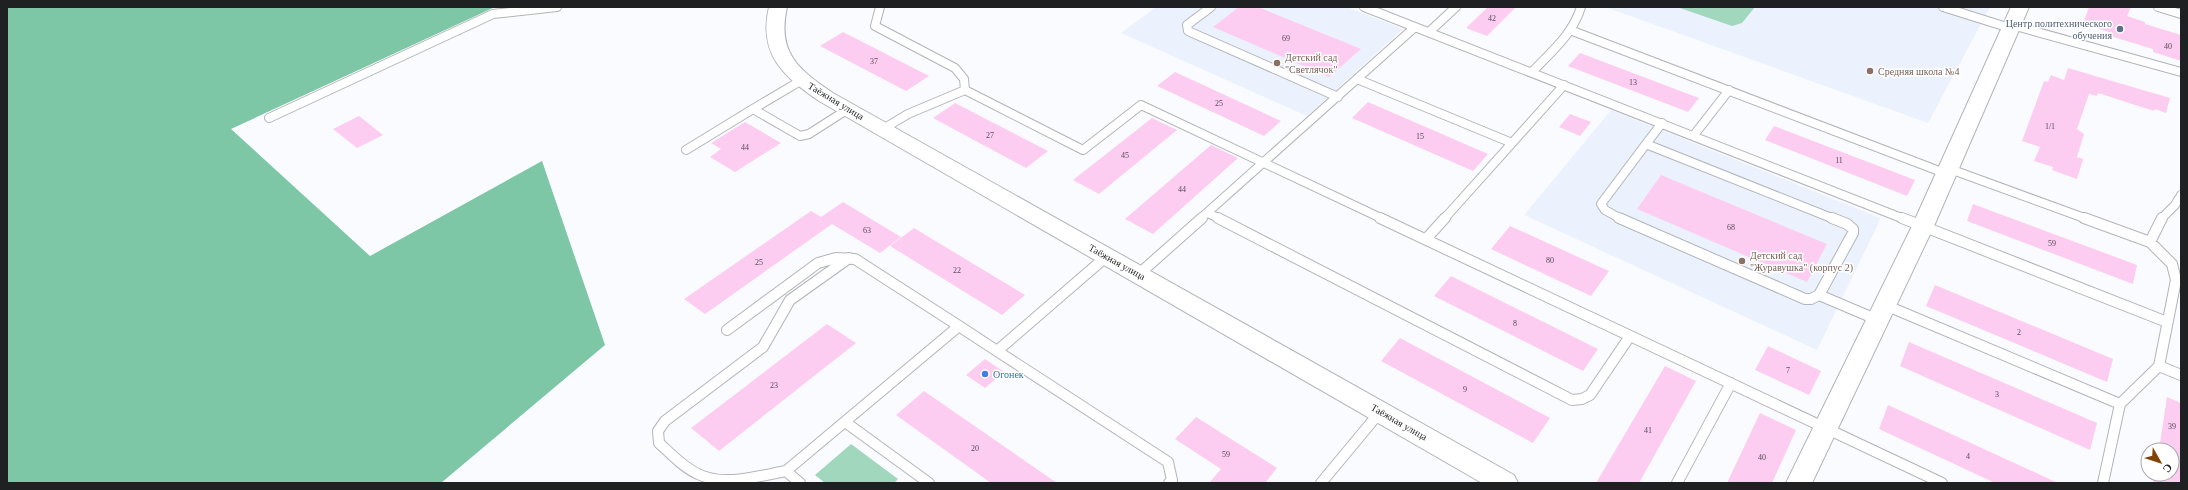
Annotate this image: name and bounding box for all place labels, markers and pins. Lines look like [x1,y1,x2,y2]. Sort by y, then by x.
place label: Центр политехнического обучения [2006,18,2112,41]
marker: Центр политехнического обучения [2115,24,2125,34]
place label: Детский сад "Светлячок" [1285,52,1338,75]
marker: Детский сад "Светлячок" [1272,58,1282,68]
marker: Средняя школа №4 [1865,66,1875,76]
place label: Средняя школа №4 [1878,66,1960,77]
place label: Детский сад "Журавушка" (корпус 2) [1750,250,1853,274]
marker: Детский сад "Журавушка" (корпус 2) [1737,256,1747,266]
marker: Огонек [980,369,990,379]
place label: Огонек [993,369,1024,380]

